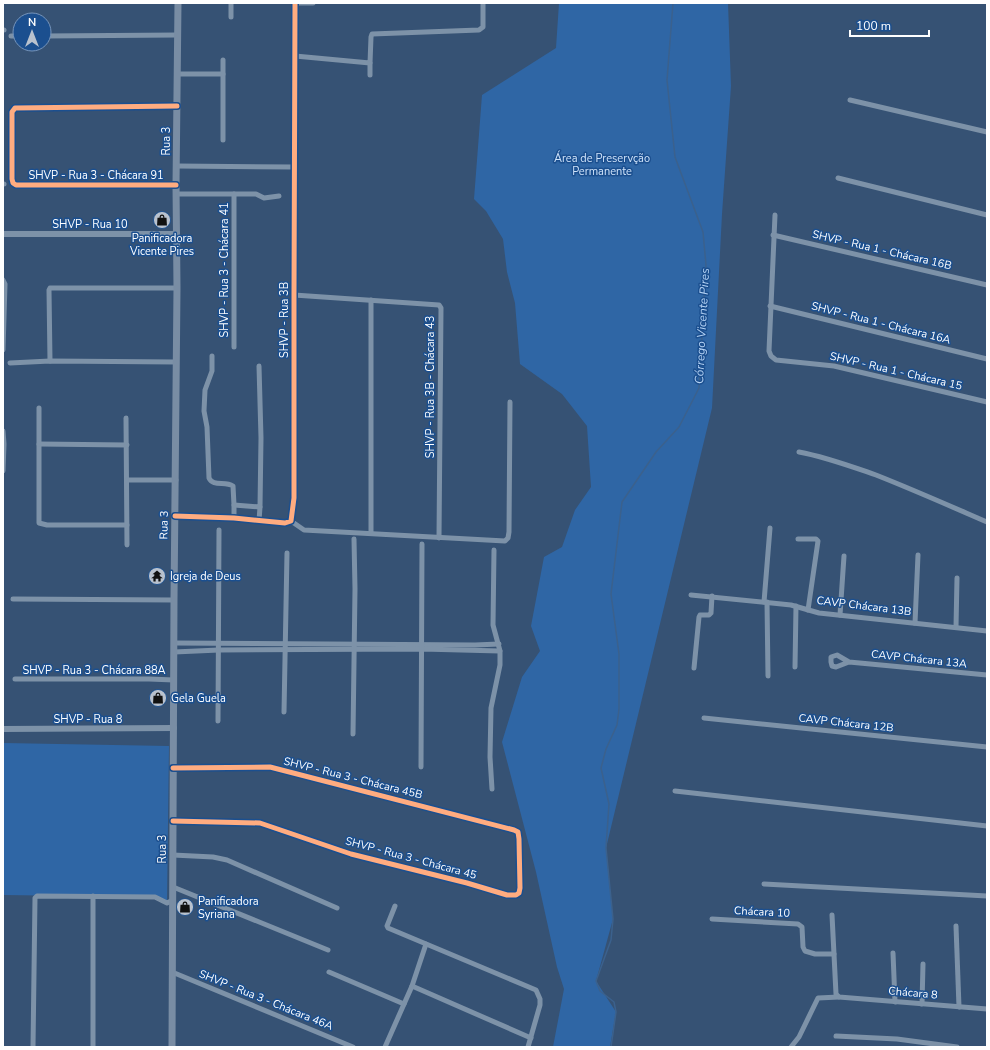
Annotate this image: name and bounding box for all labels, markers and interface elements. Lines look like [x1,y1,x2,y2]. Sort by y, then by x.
north arrow [12,12,52,52]
scale bar [850,12,929,38]
text: N [28,15,36,30]
text: 100 m [856,18,891,34]
street label: Rua 3 [159,127,174,155]
park label: Área de Preservção Permanente [554,150,650,179]
street label: SHVP - Rua 3 - Chácara 91 [28,168,164,183]
street label: SHVP - Rua 3 - Chácara 41 [217,202,232,338]
shop icon: Panificadora Vicente Pires [152,210,172,230]
street label: SHVP - Rua 10 [52,217,128,232]
street label: SHVP - Rua 1 - Chácara 16B [811,227,953,273]
place label: Panificadora Vicente Pires [129,231,194,259]
water label: Córrego Vicente Pires [691,267,713,384]
street label: SHVP - Rua 3B [277,282,292,358]
street label: SHVP - Rua 1 - Chácara 16A [810,298,952,348]
street label: SHVP - Rua 3B - Chácara 43 [423,316,438,458]
street label: SHVP - Rua 1 - Chácara 15 [828,348,964,394]
street label: Rua 3 [156,510,172,540]
temple icon: Igreja de Deus [147,566,167,586]
place label: Igreja de Deus [170,569,241,584]
street label: CAVP Chácara 13B [816,593,912,619]
street label: CAVP Chácara 13A [870,647,968,671]
street label: SHVP - Rua 3 - Chácara 88A [22,663,166,678]
shop icon: Gela Guela [148,688,168,708]
place label: Gela Guela [171,691,226,706]
street label: CAVP Chácara 12B [798,711,894,735]
street label: SHVP - Rua 8 [54,712,123,727]
street label: SHVP - Rua 3 - Chácara 45B [282,753,424,803]
street label: SHVP - Rua 3 - Chácara 45 [344,833,479,883]
street label: Rua 3 [155,835,170,863]
place label: Panificadora Syriana [198,894,259,922]
shop icon: Panificadora Syriana [175,897,195,917]
street label: Chácara 10 [734,903,791,921]
street label: SHVP - Rua 3 - Chácara 46A [197,966,335,1034]
street label: Chácara 8 [888,983,939,1003]

